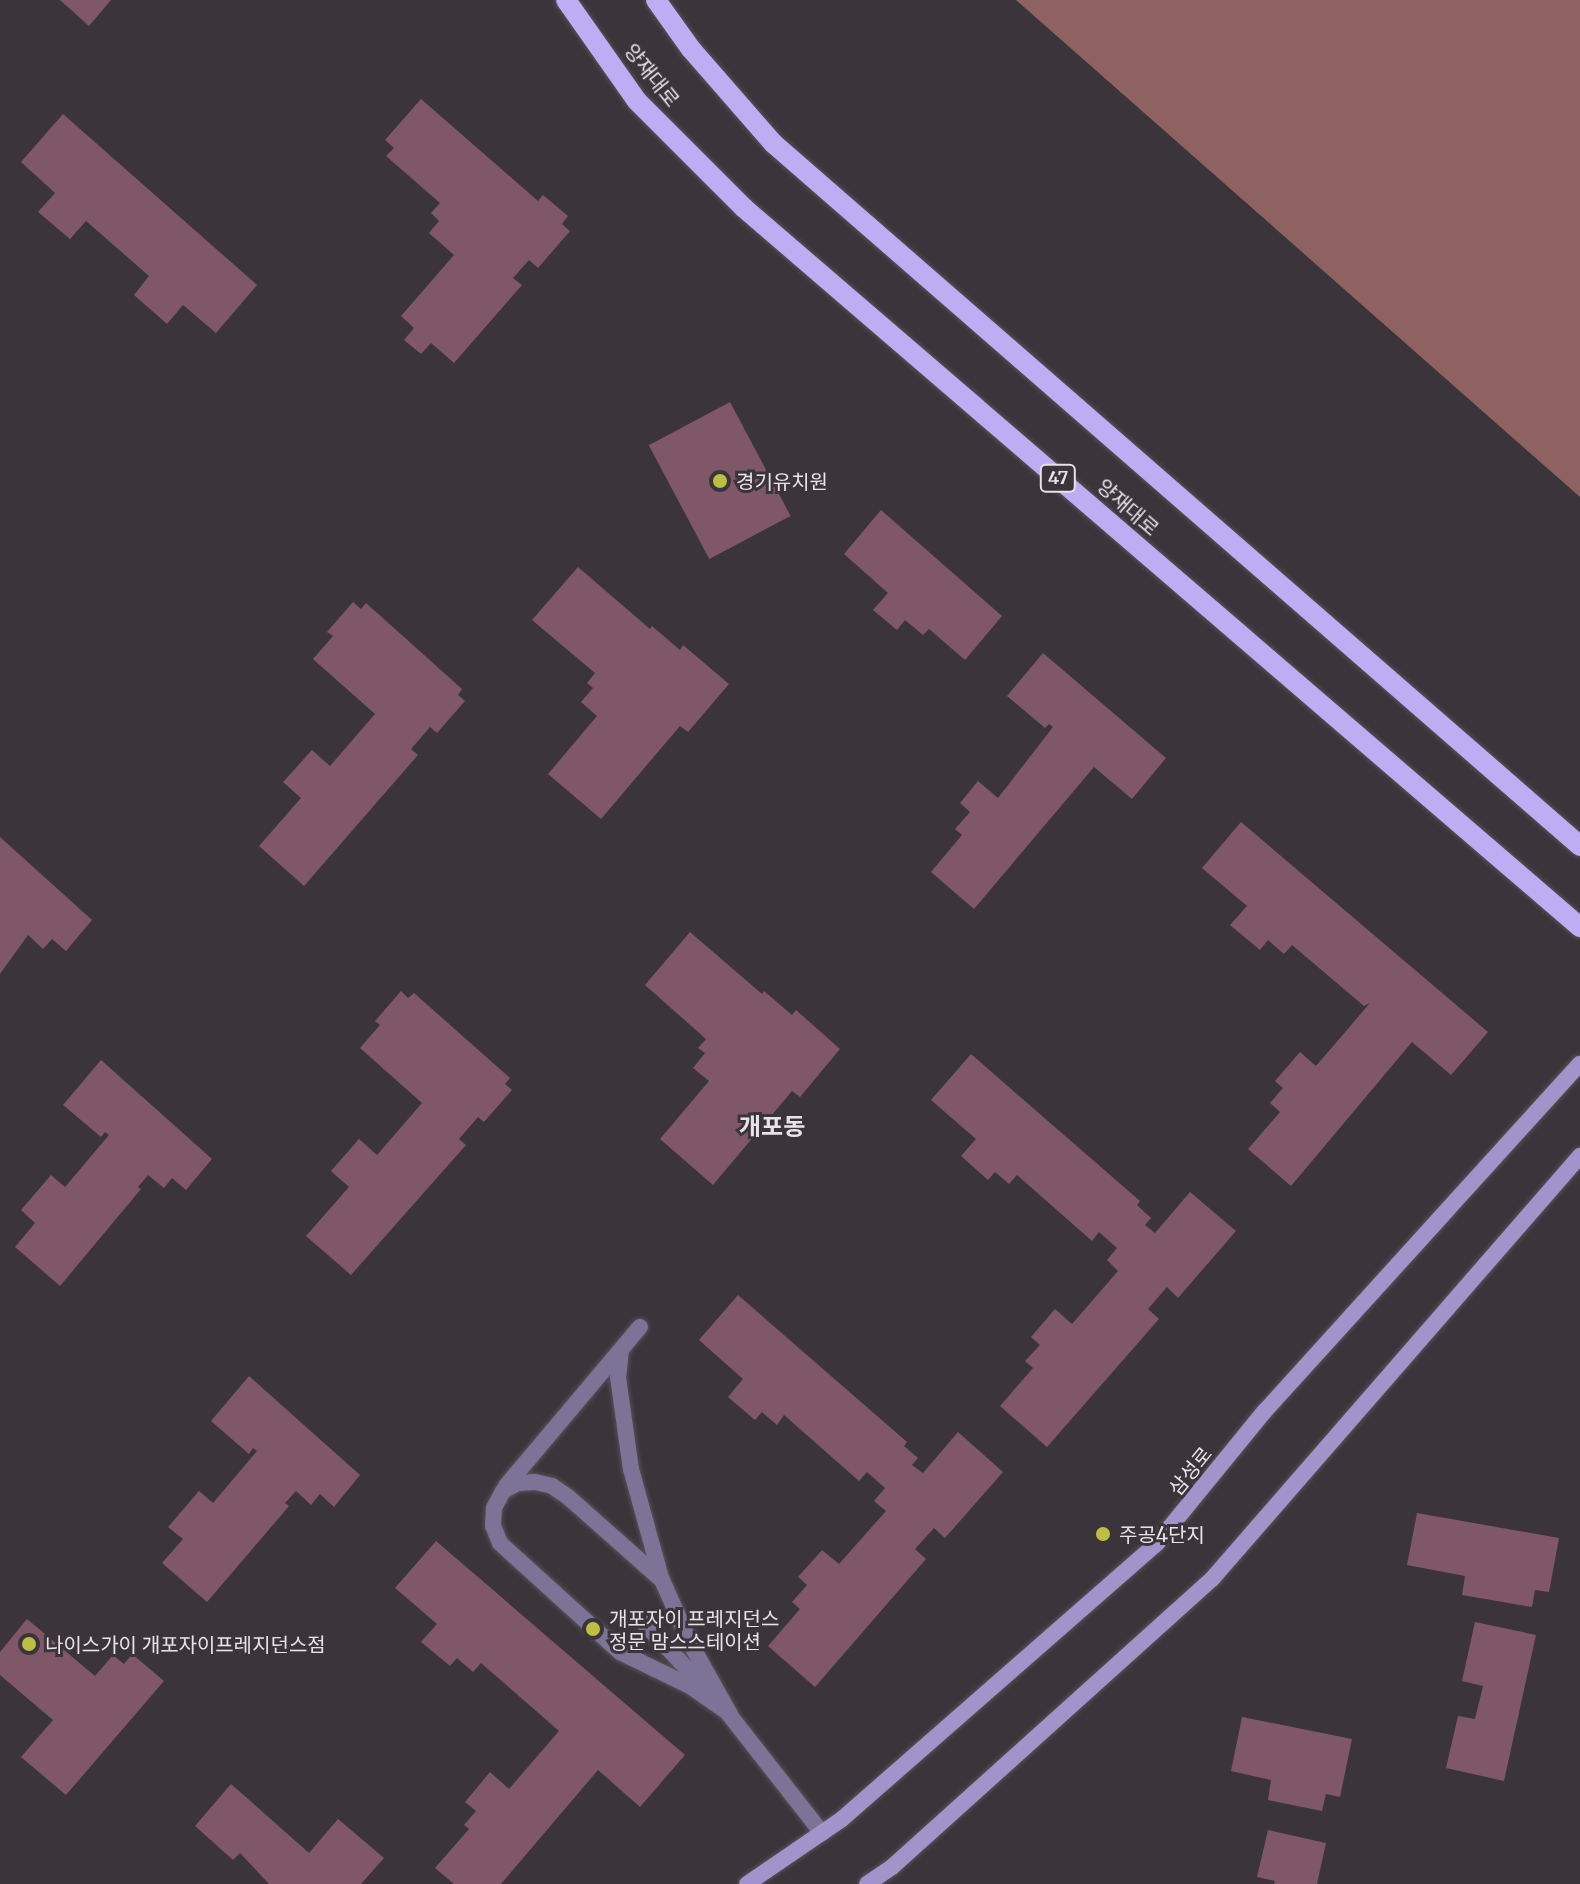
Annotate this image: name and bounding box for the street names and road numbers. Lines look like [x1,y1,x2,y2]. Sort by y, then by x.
street label: 양재대로 [620,39,684,111]
road number: 47 [1038,464,1078,492]
street label: 양재대로 [1092,474,1164,540]
street label: 삼성로 [1163,1442,1217,1500]

